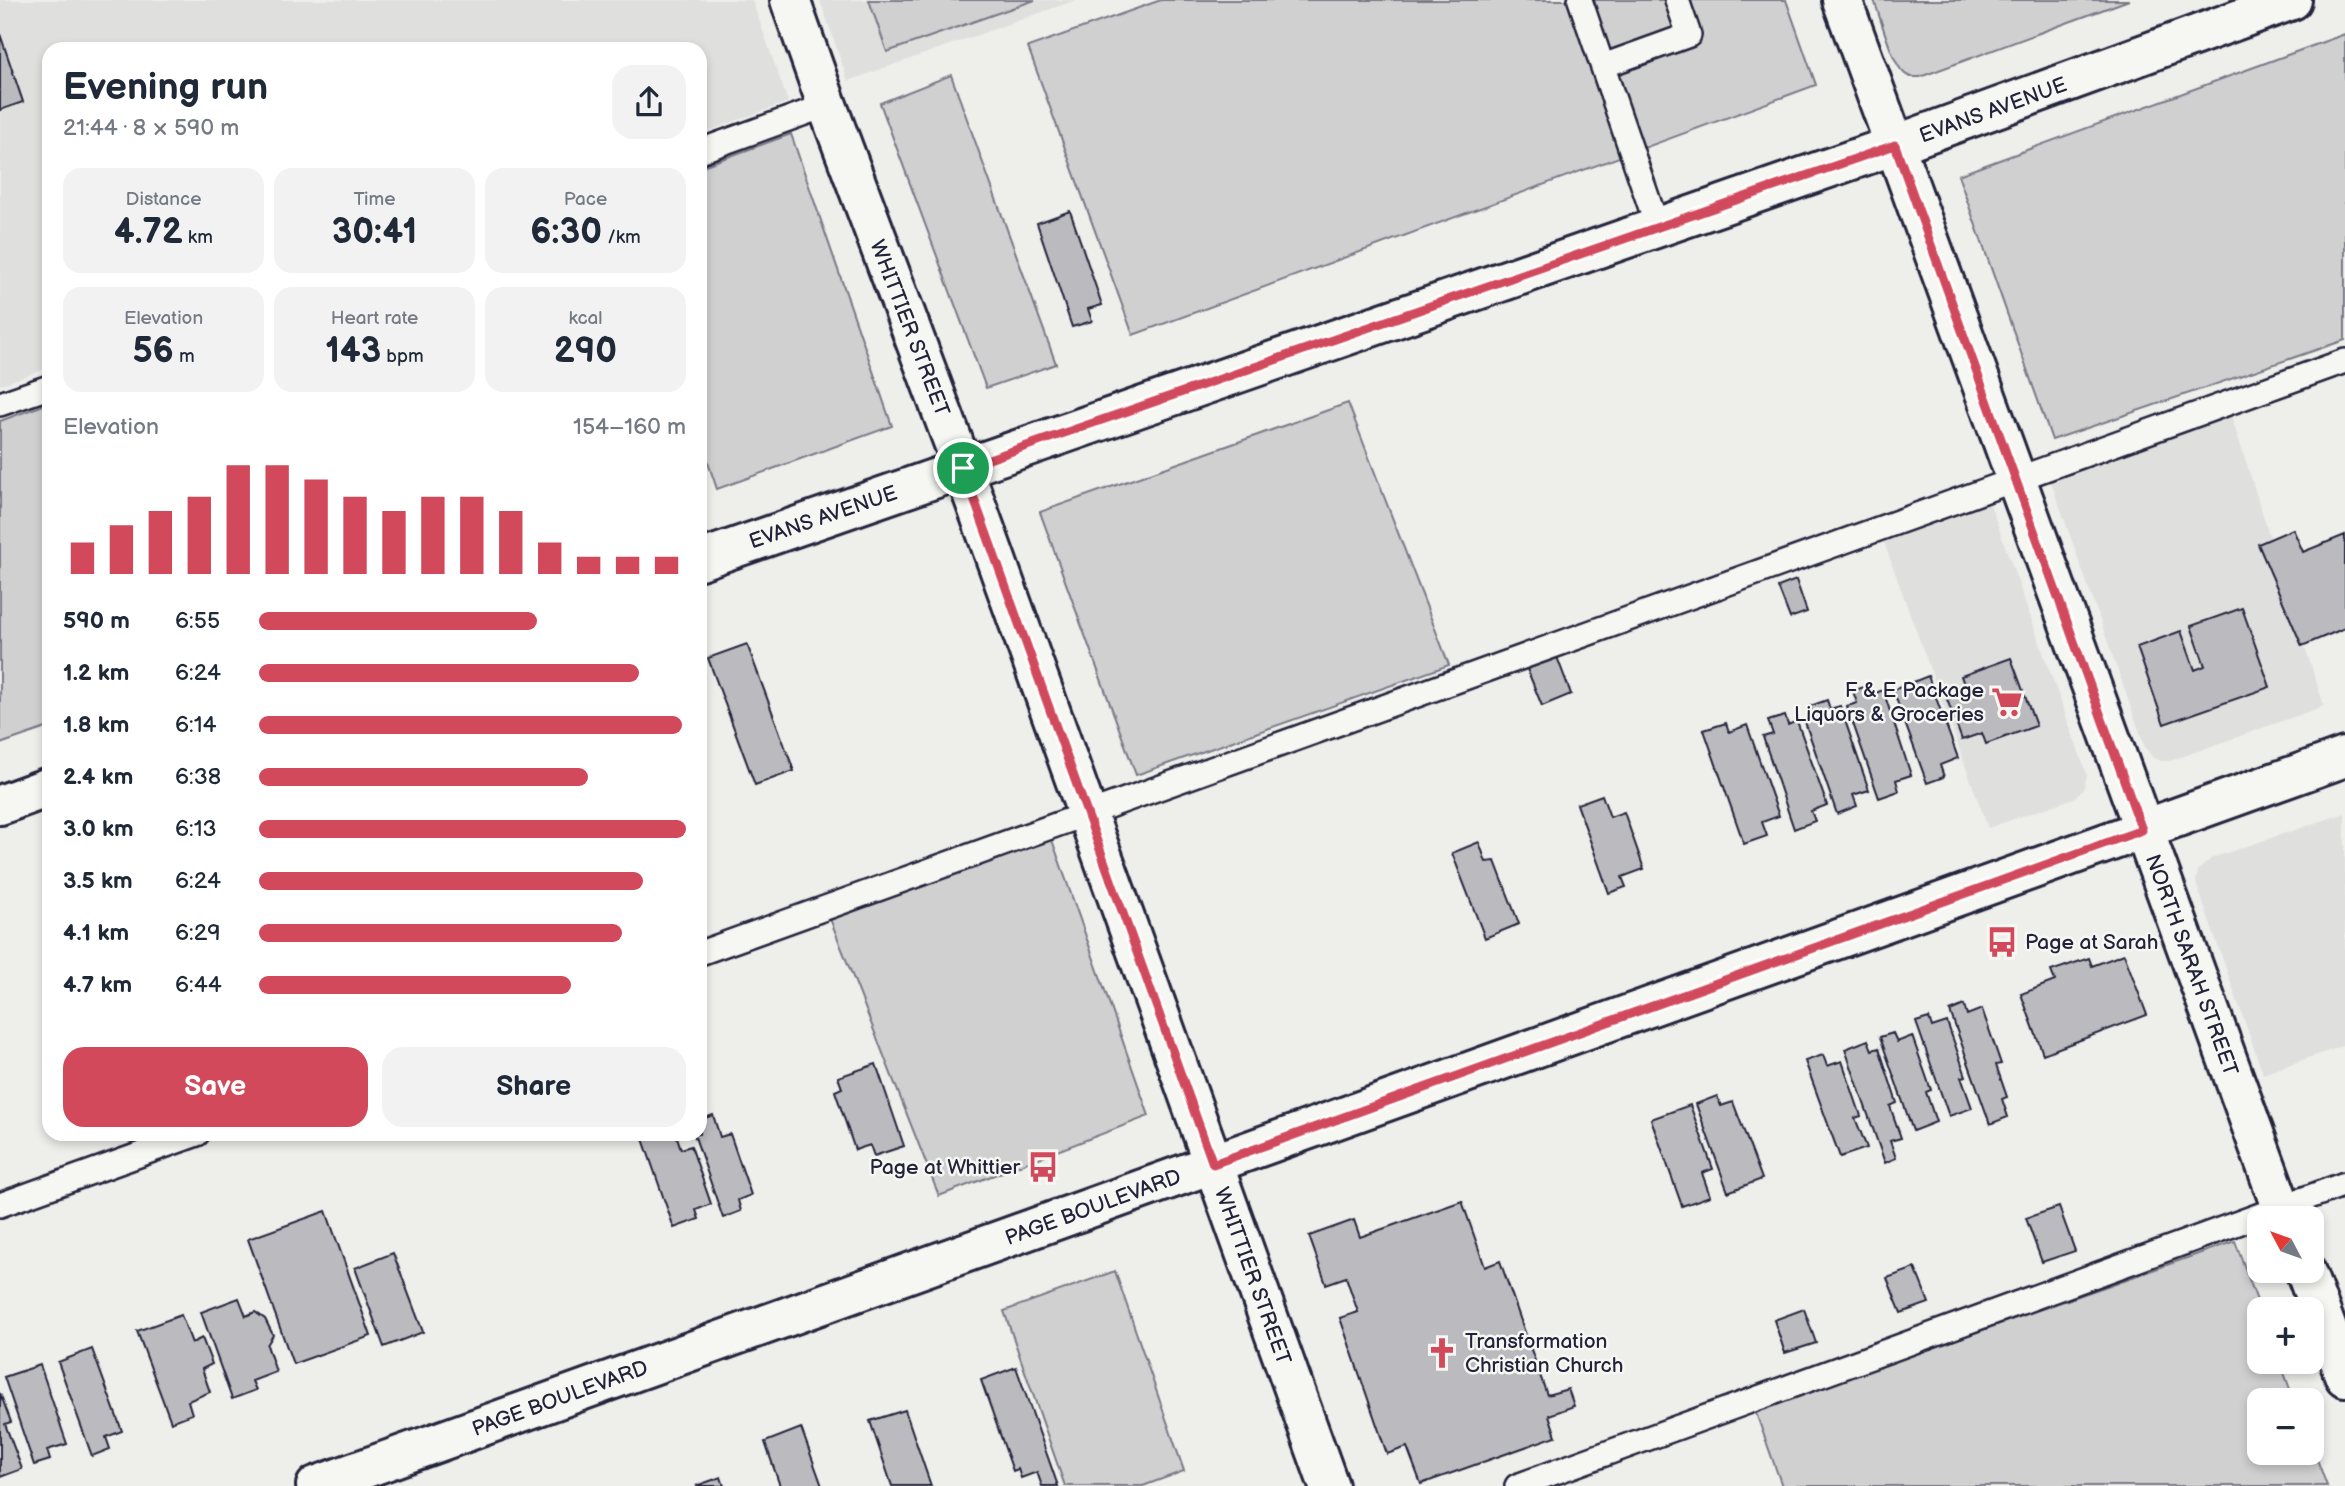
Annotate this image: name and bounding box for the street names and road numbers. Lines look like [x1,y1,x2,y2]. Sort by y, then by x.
street label: EVANS AVENUE [1916,72,2070,149]
street label: WHITTIER STREET [864,236,955,420]
street label: EVANS AVENUE [746,480,900,555]
street label: NORTH SARAH STREET [2140,851,2243,1080]
street label: PAGE BOULEVARD [1002,1164,1185,1251]
street label: WHITTIER STREET [1209,1184,1296,1369]
street label: PAGE BOULEVARD [469,1355,652,1442]

